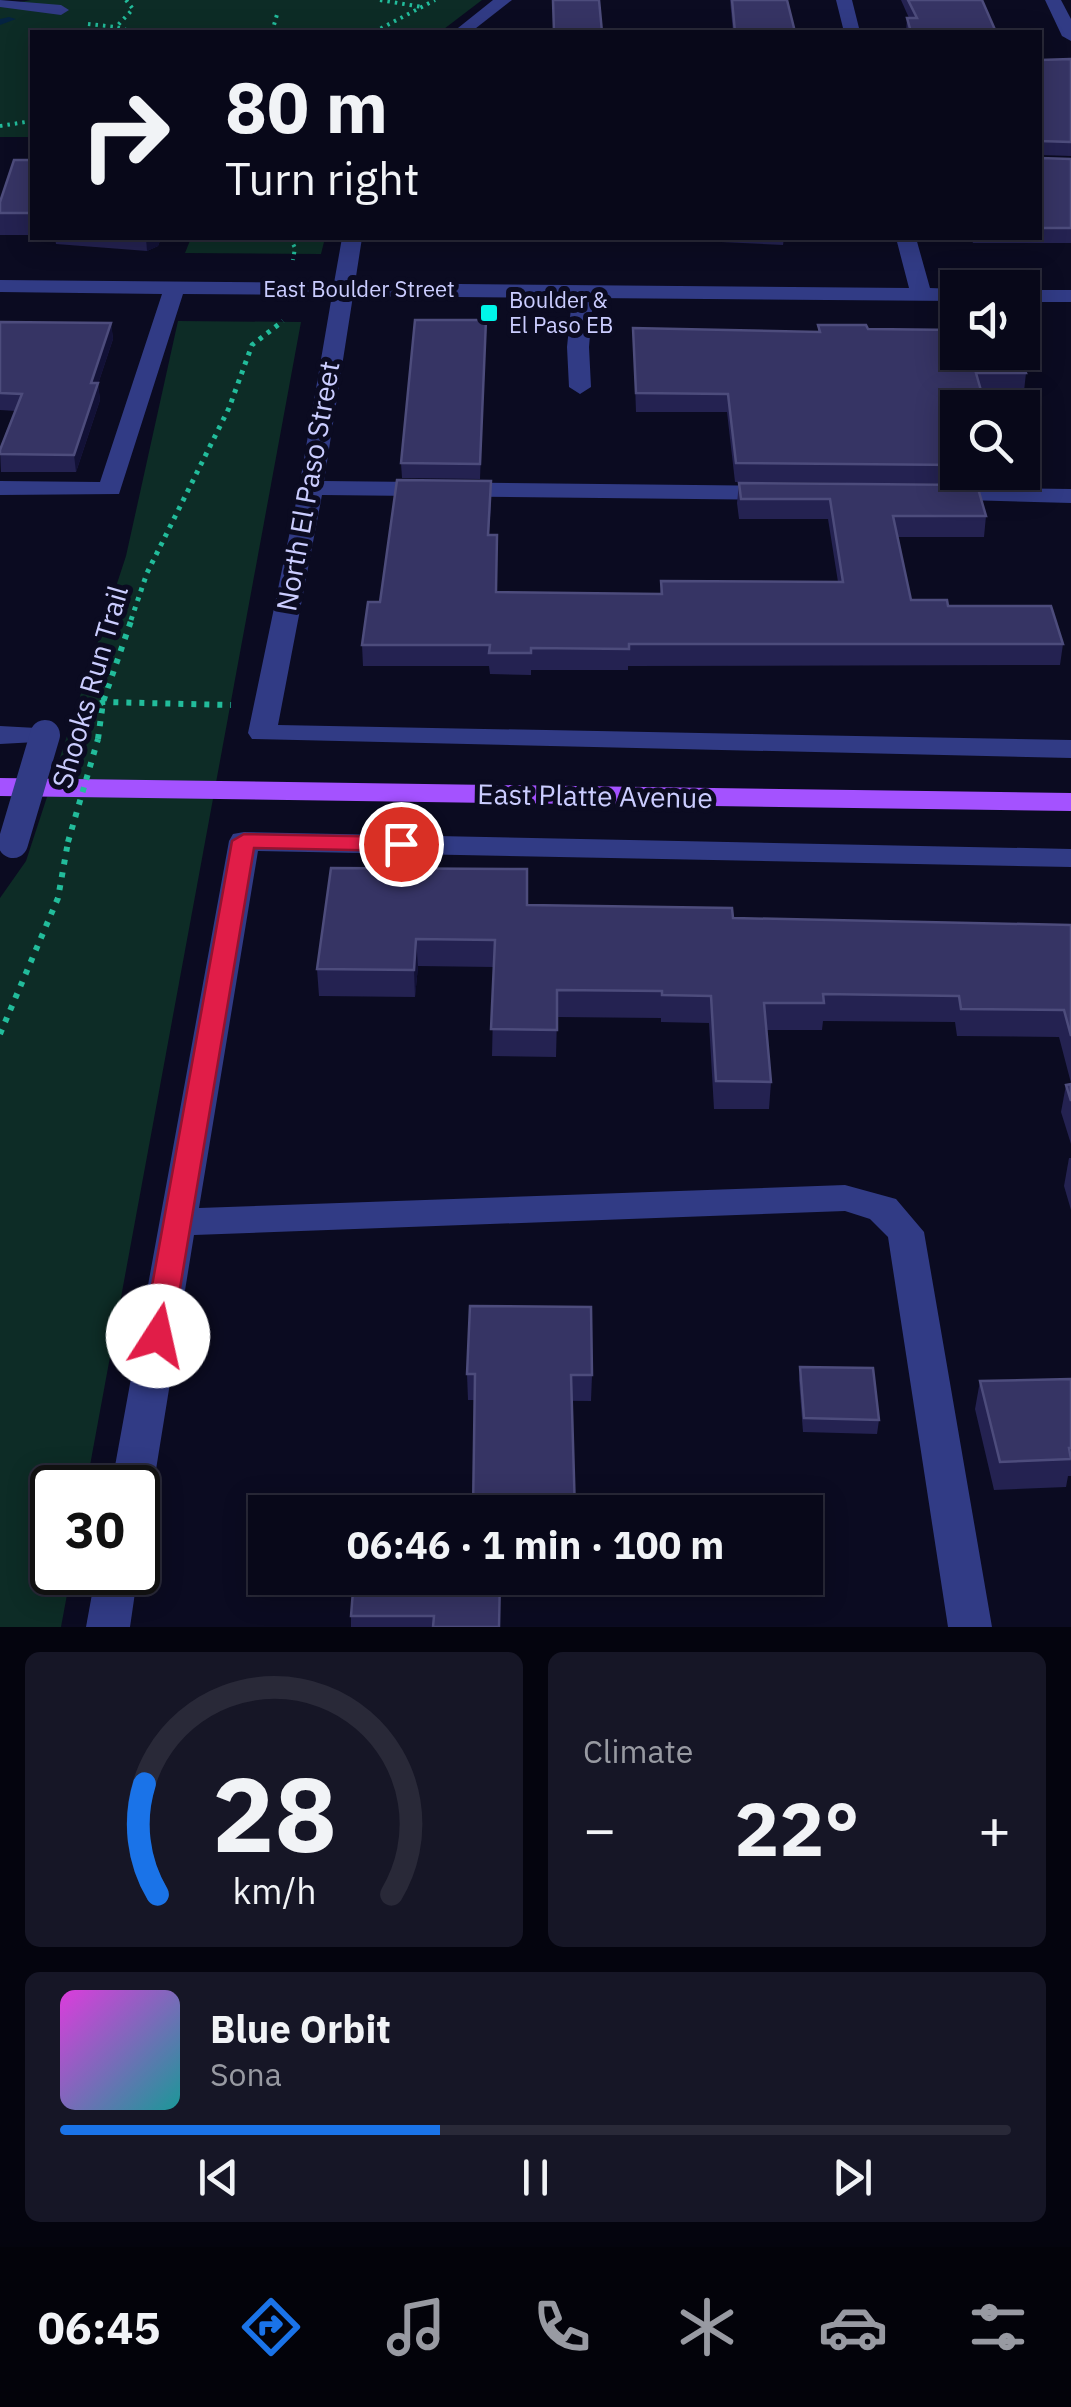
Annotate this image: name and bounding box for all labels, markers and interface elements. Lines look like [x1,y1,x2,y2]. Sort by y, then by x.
text: 80 m [225,61,388,152]
icon: right [60,70,190,200]
text: Turn right [225,149,420,207]
map controls [940,270,1040,490]
button: sound [940,270,1040,370]
street label: East Boulder Street [263,274,455,303]
place label: Boulder & El Paso EB [509,285,613,339]
marker: Boulder & El Paso EB [478,302,500,324]
street label: North El Paso Street [267,358,348,614]
button: search [940,390,1040,490]
street label: Shooks Run Trail [43,581,136,792]
street label: East Platte Avenue [477,775,713,816]
pin [359,802,444,887]
icon: arrive [374,817,429,872]
position arrow [106,1284,210,1388]
speed limit sign: 30 [30,1465,160,1595]
text: 06:46 · 1 min · 100 m [347,1520,724,1569]
text: Climate [583,1730,693,1772]
text: 28 [212,1745,336,1881]
text: 22° [734,1779,860,1877]
text: − [583,1793,616,1864]
text: + [978,1793,1011,1864]
text: km/h [232,1867,316,1914]
text: Blue Orbit [210,2004,391,2053]
text: Sona [210,2053,282,2095]
icon: previous [191,2150,246,2205]
icon: pause [508,2150,563,2205]
icon: next [825,2150,880,2205]
icon: directions [236,2292,306,2362]
icon: music [381,2292,451,2362]
icon: phone [527,2292,597,2362]
icon: climate [672,2292,742,2362]
icon: car [818,2292,888,2362]
icon: filters [963,2292,1033,2362]
text: 06:45 [38,2298,161,2356]

